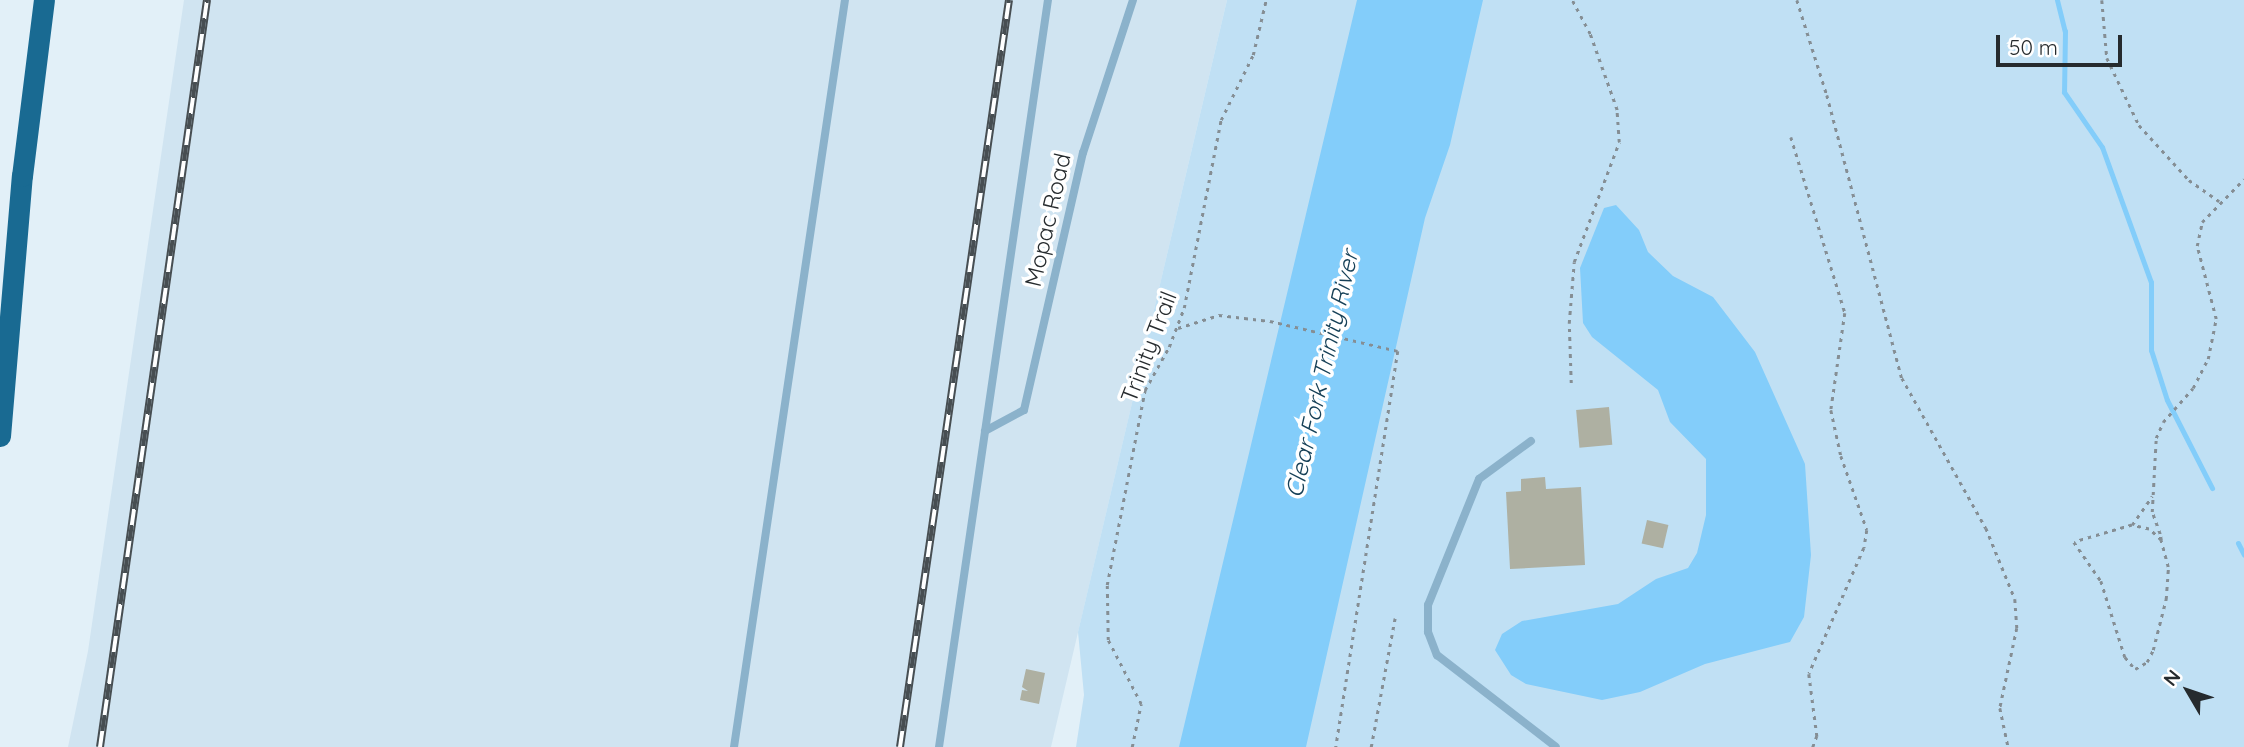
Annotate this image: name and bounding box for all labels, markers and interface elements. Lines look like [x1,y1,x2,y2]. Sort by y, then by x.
scale bar [1999,21,2125,65]
text: 50 m [2009,34,2058,60]
street label: Mopac Road [1019,151,1077,289]
water label: Clear Fork Trinity River [1280,248,1364,500]
street label: Trinity Trail [1115,287,1183,407]
north arrow [2153,656,2223,726]
text: N [2158,665,2185,691]

